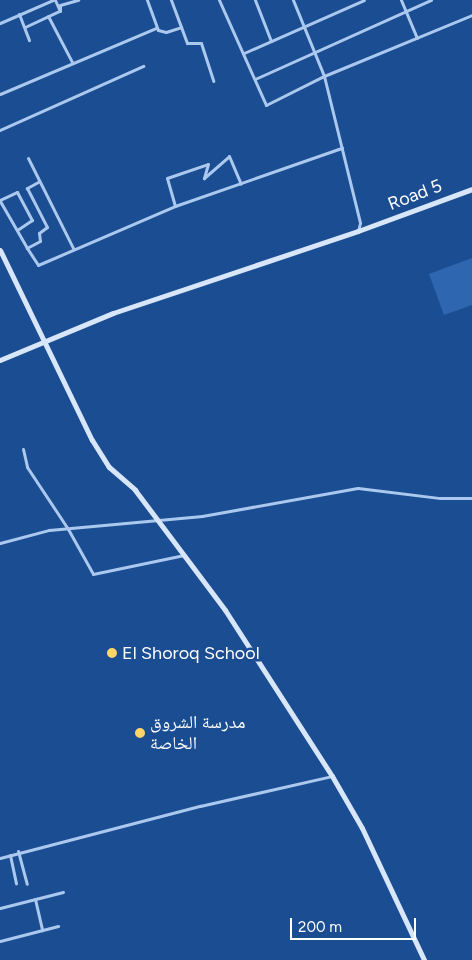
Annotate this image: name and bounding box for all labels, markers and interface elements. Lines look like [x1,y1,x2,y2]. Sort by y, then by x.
street label: Road 5 [385,175,445,215]
place label: El Shoroq School [122,642,260,664]
marker: El Shoroq School [106,647,118,659]
place label: مدرسة الشروق الخاصة [150,712,245,754]
marker: مدرسة الشروق الخاصة [134,727,146,739]
scale bar [292,908,418,940]
text: 200 m [298,918,342,936]

